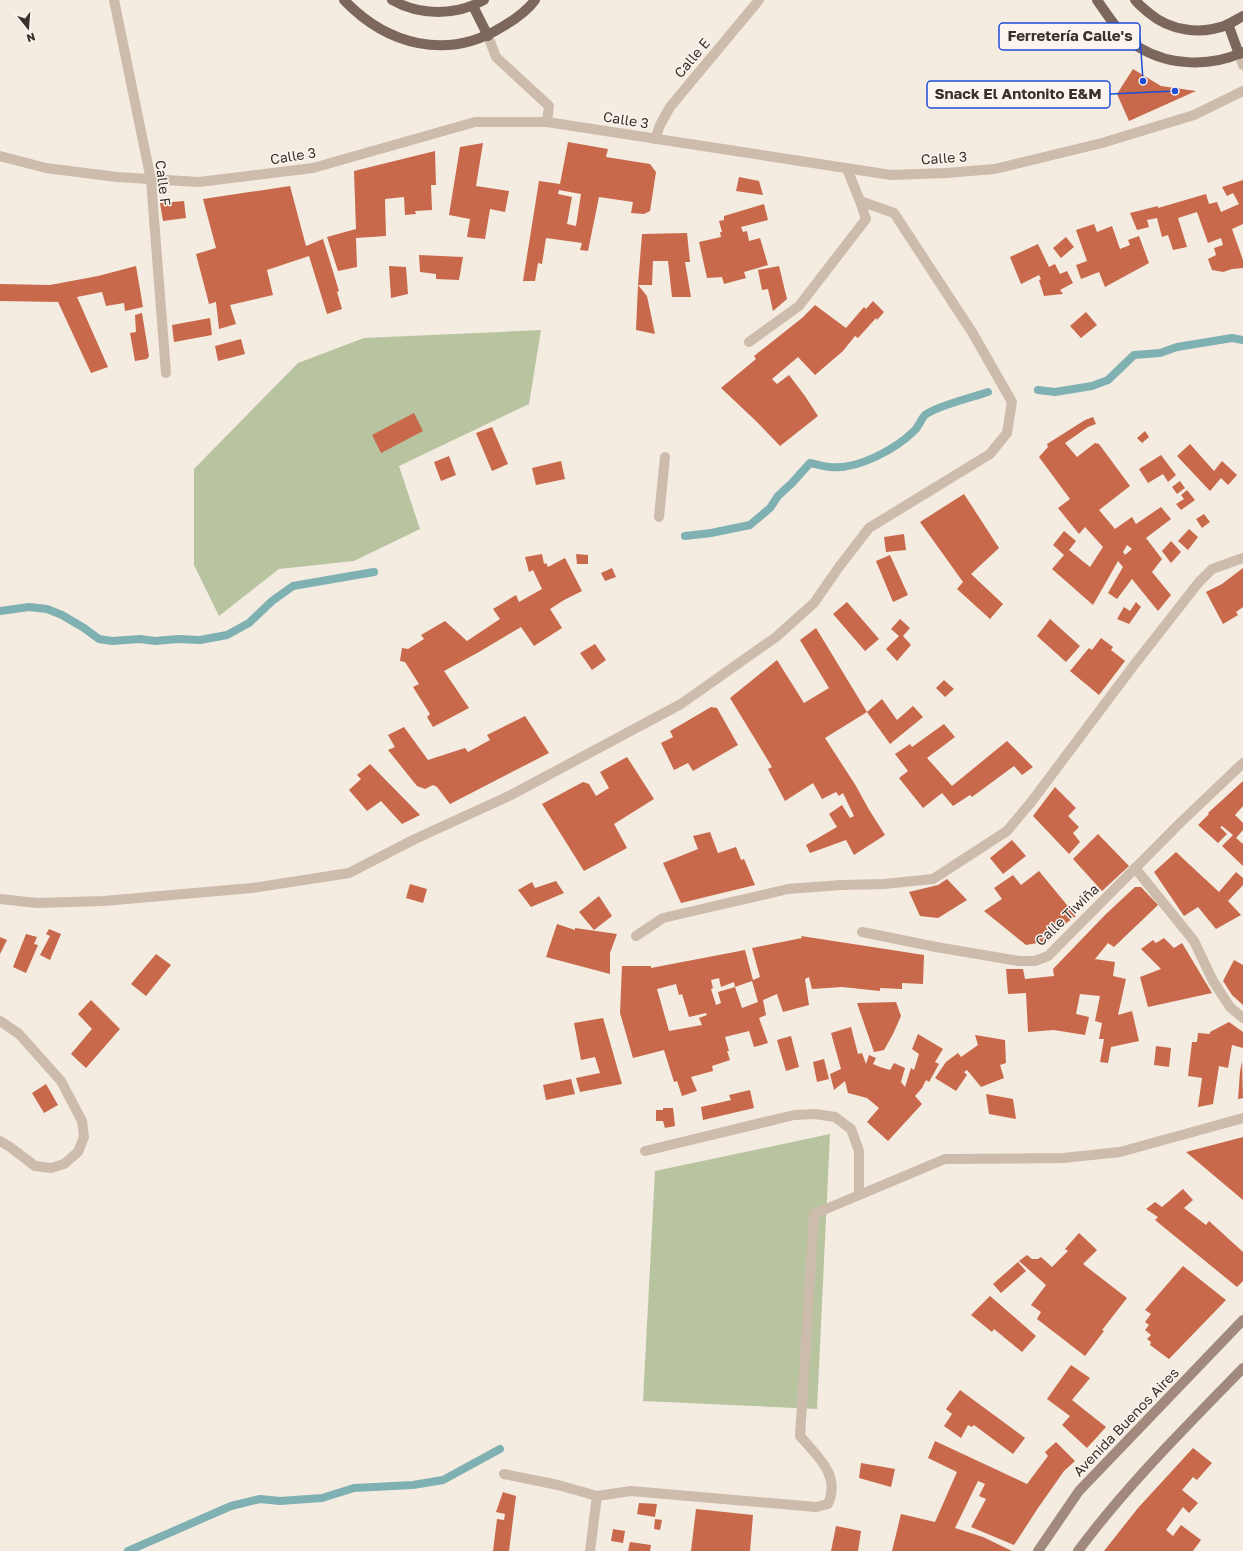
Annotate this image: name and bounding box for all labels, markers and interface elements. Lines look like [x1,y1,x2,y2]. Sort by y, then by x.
north arrow [8,8,48,48]
callout: Ferretería Calle's [999,23,1140,50]
text: Ferretería Calle's [1007,26,1133,44]
text: N [25,31,37,45]
street label: Calle E [670,34,713,81]
callout: Snack El Antonito E&M [927,81,1110,108]
text: Snack El Antonito E&M [934,84,1102,102]
street label: Calle 3 [602,108,650,132]
street label: Calle 3 [269,144,317,168]
street label: Calle 3 [920,147,968,168]
street label: Calle F [152,159,175,207]
street label: Calle Tiwiña [1031,880,1102,949]
street label: Avenida Buenos Aires [1069,1364,1182,1480]

